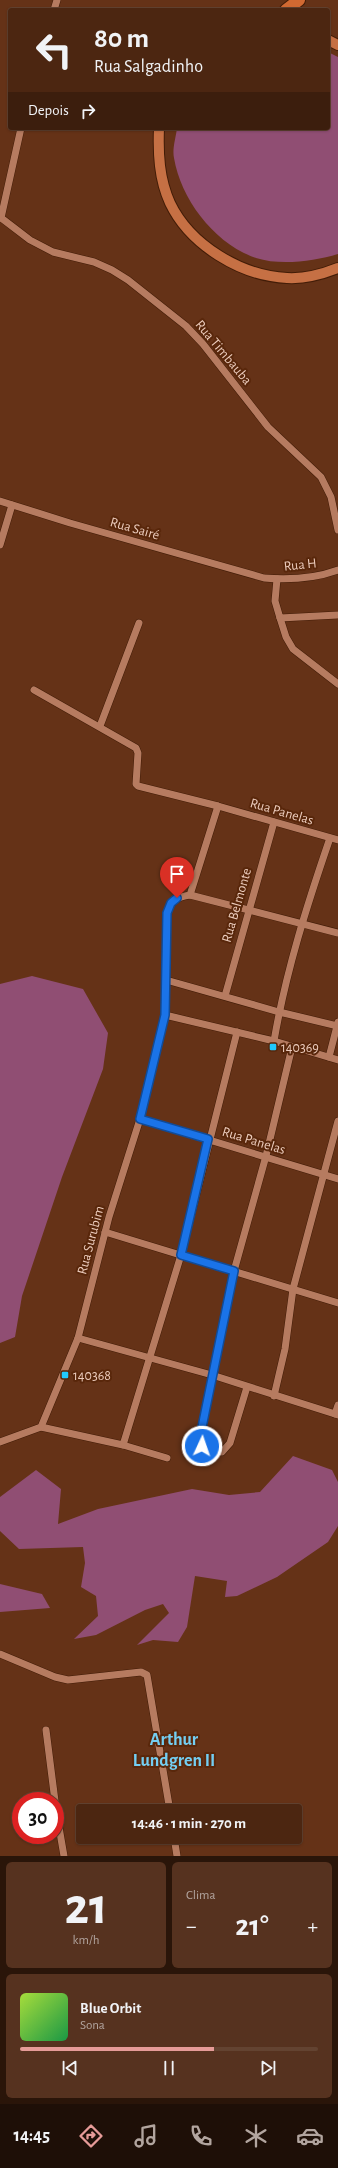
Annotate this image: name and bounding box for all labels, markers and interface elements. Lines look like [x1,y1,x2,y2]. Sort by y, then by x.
icon: left [28,24,80,76]
text: 80 m [94,25,149,53]
text: Rua Salgadinho [94,58,203,76]
icon: right [77,100,99,122]
text: Depois [28,103,69,118]
street label: Rua Timbauba [192,318,254,388]
street label: Rua Sairé [108,515,161,543]
street label: Rua H [283,556,317,574]
street label: Rua Panelas [248,796,315,828]
pin [160,857,194,898]
icon: arrive [166,863,188,885]
street label: Rua Belmonte [220,867,254,944]
place label: 140369 [281,1041,319,1055]
marker: 140369 [268,1042,278,1052]
street label: Rua Panelas [220,1125,287,1157]
street label: Rua Surubim [75,1204,107,1276]
place label: 140368 [73,1369,111,1383]
marker: 140368 [60,1370,70,1380]
position arrow [181,1425,223,1467]
district label: Arthur Lundgren II [133,1731,215,1770]
speed limit sign: 30 [12,1792,64,1844]
text: 14:46 · 1 min · 270 m [132,1816,246,1831]
text: 21 [64,1881,108,1933]
text: Clima [186,1889,216,1902]
text: 21° [235,1911,269,1941]
text: − [186,1915,197,1937]
text: + [307,1915,318,1937]
text: km/h [73,1934,99,1947]
text: Blue Orbit [80,2001,141,2016]
text: Sona [80,2019,105,2032]
icon: previous [59,2057,81,2079]
icon: pause [158,2057,180,2079]
icon: next [257,2057,279,2079]
icon: directions [77,2122,105,2150]
icon: music [132,2122,160,2150]
icon: phone [187,2122,215,2150]
icon: climate [242,2122,270,2150]
icon: car [296,2122,324,2150]
text: 14:45 [13,2127,50,2145]

